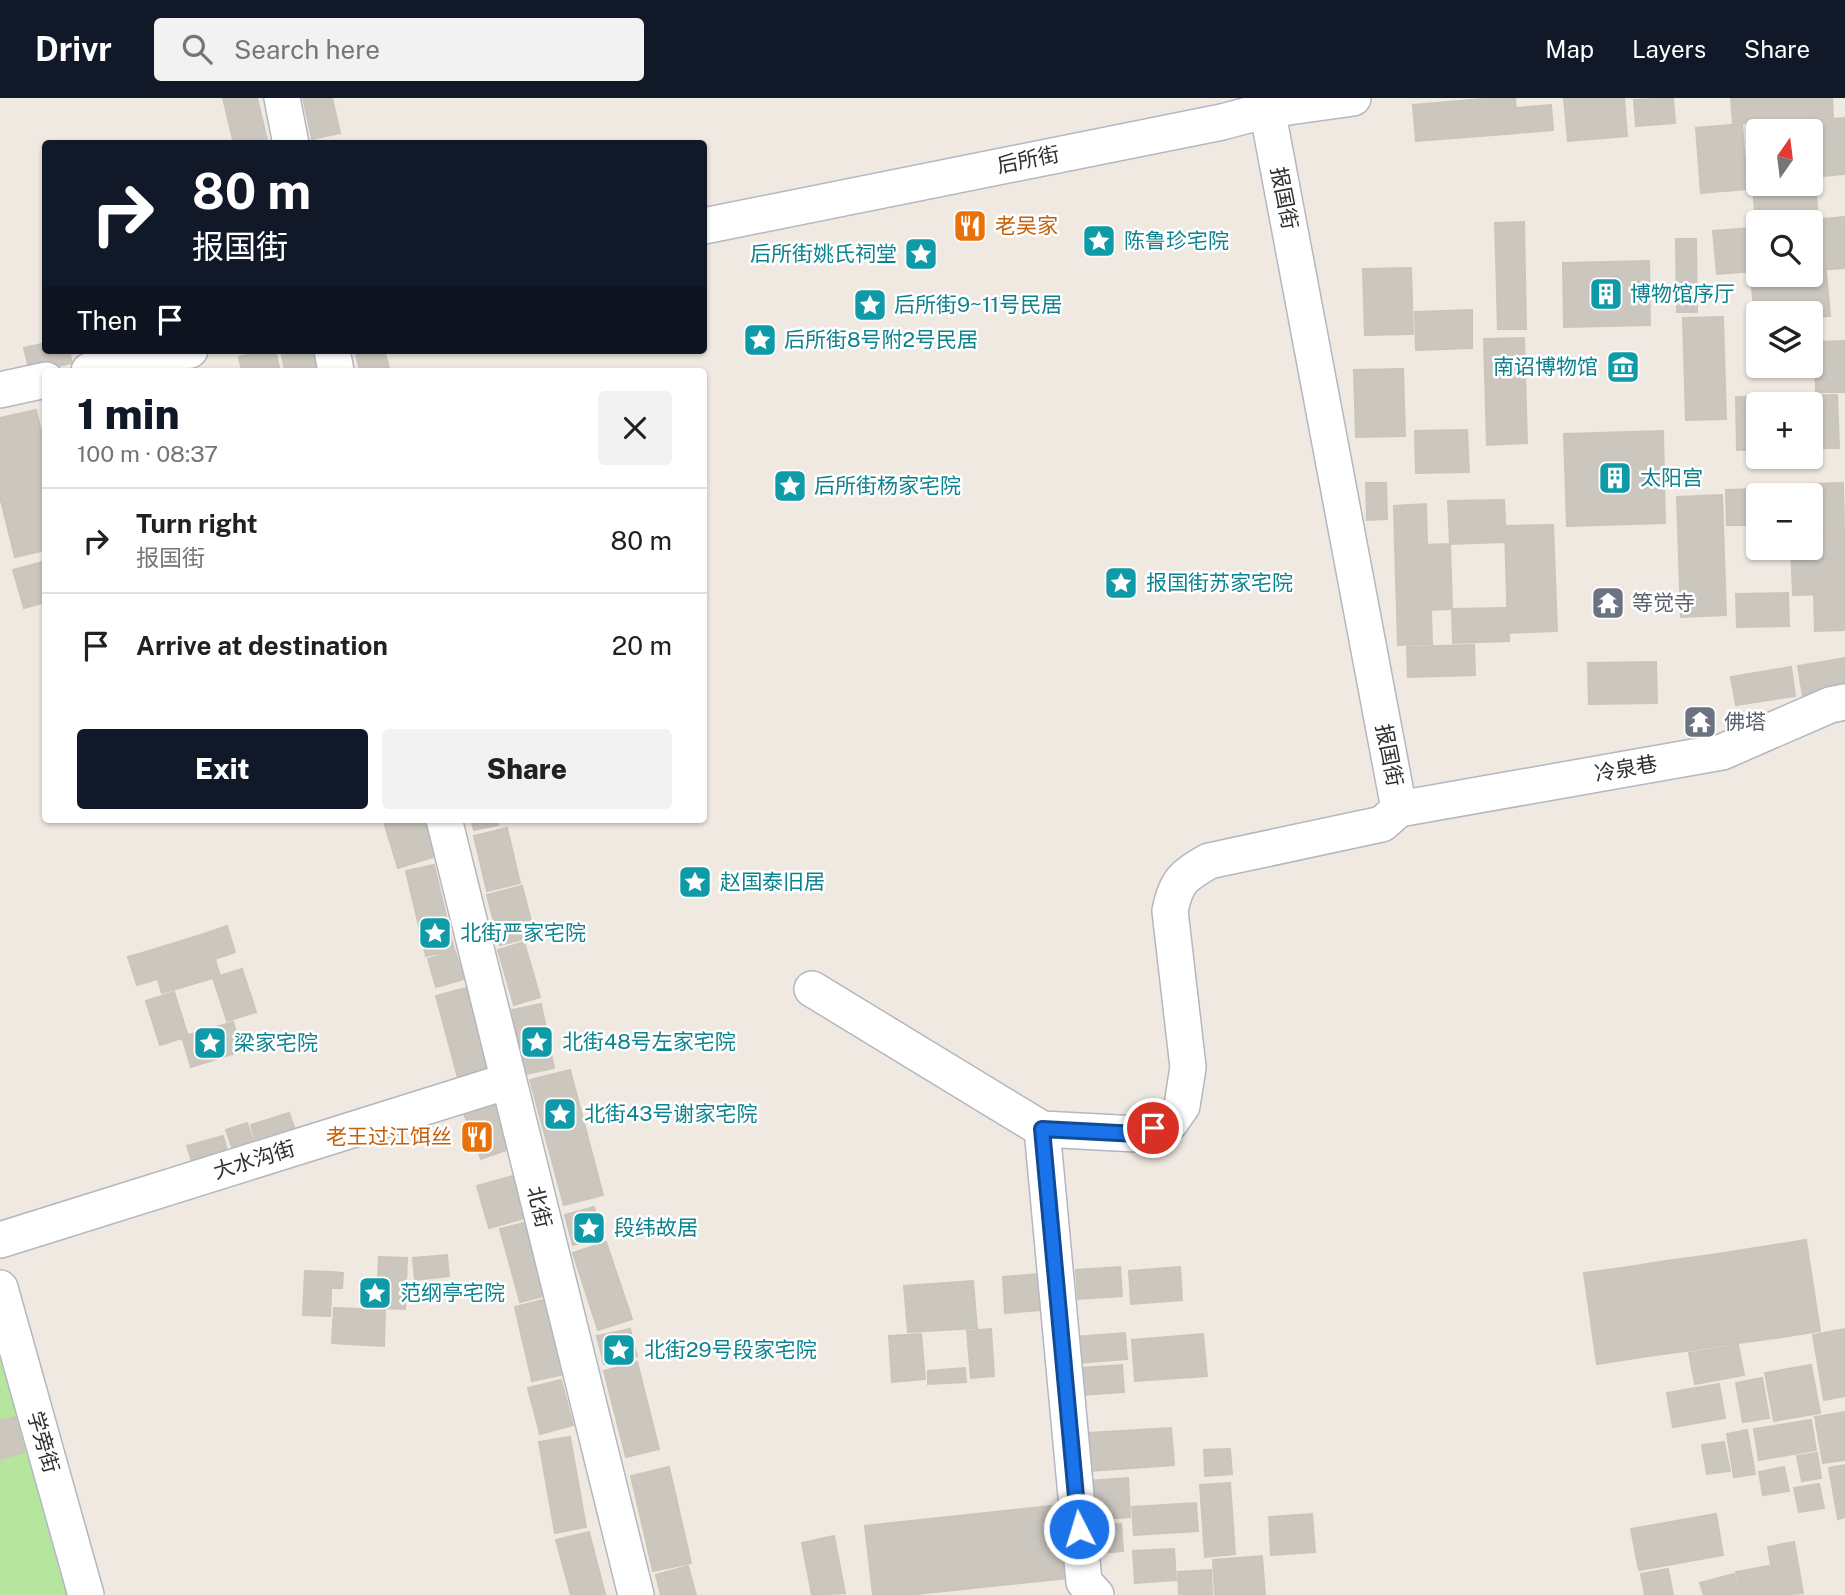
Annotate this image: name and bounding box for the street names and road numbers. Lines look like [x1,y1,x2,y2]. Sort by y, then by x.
street label: 后所街 [995,141,1061,178]
street label: 报国街 [1266,165,1303,231]
street label: 报国街 [1371,722,1408,788]
street label: 冷泉巷 [1593,751,1659,786]
street label: 大水沟街 [210,1135,298,1184]
street label: 北街 [522,1183,557,1230]
street label: 学旁街 [23,1408,64,1476]

